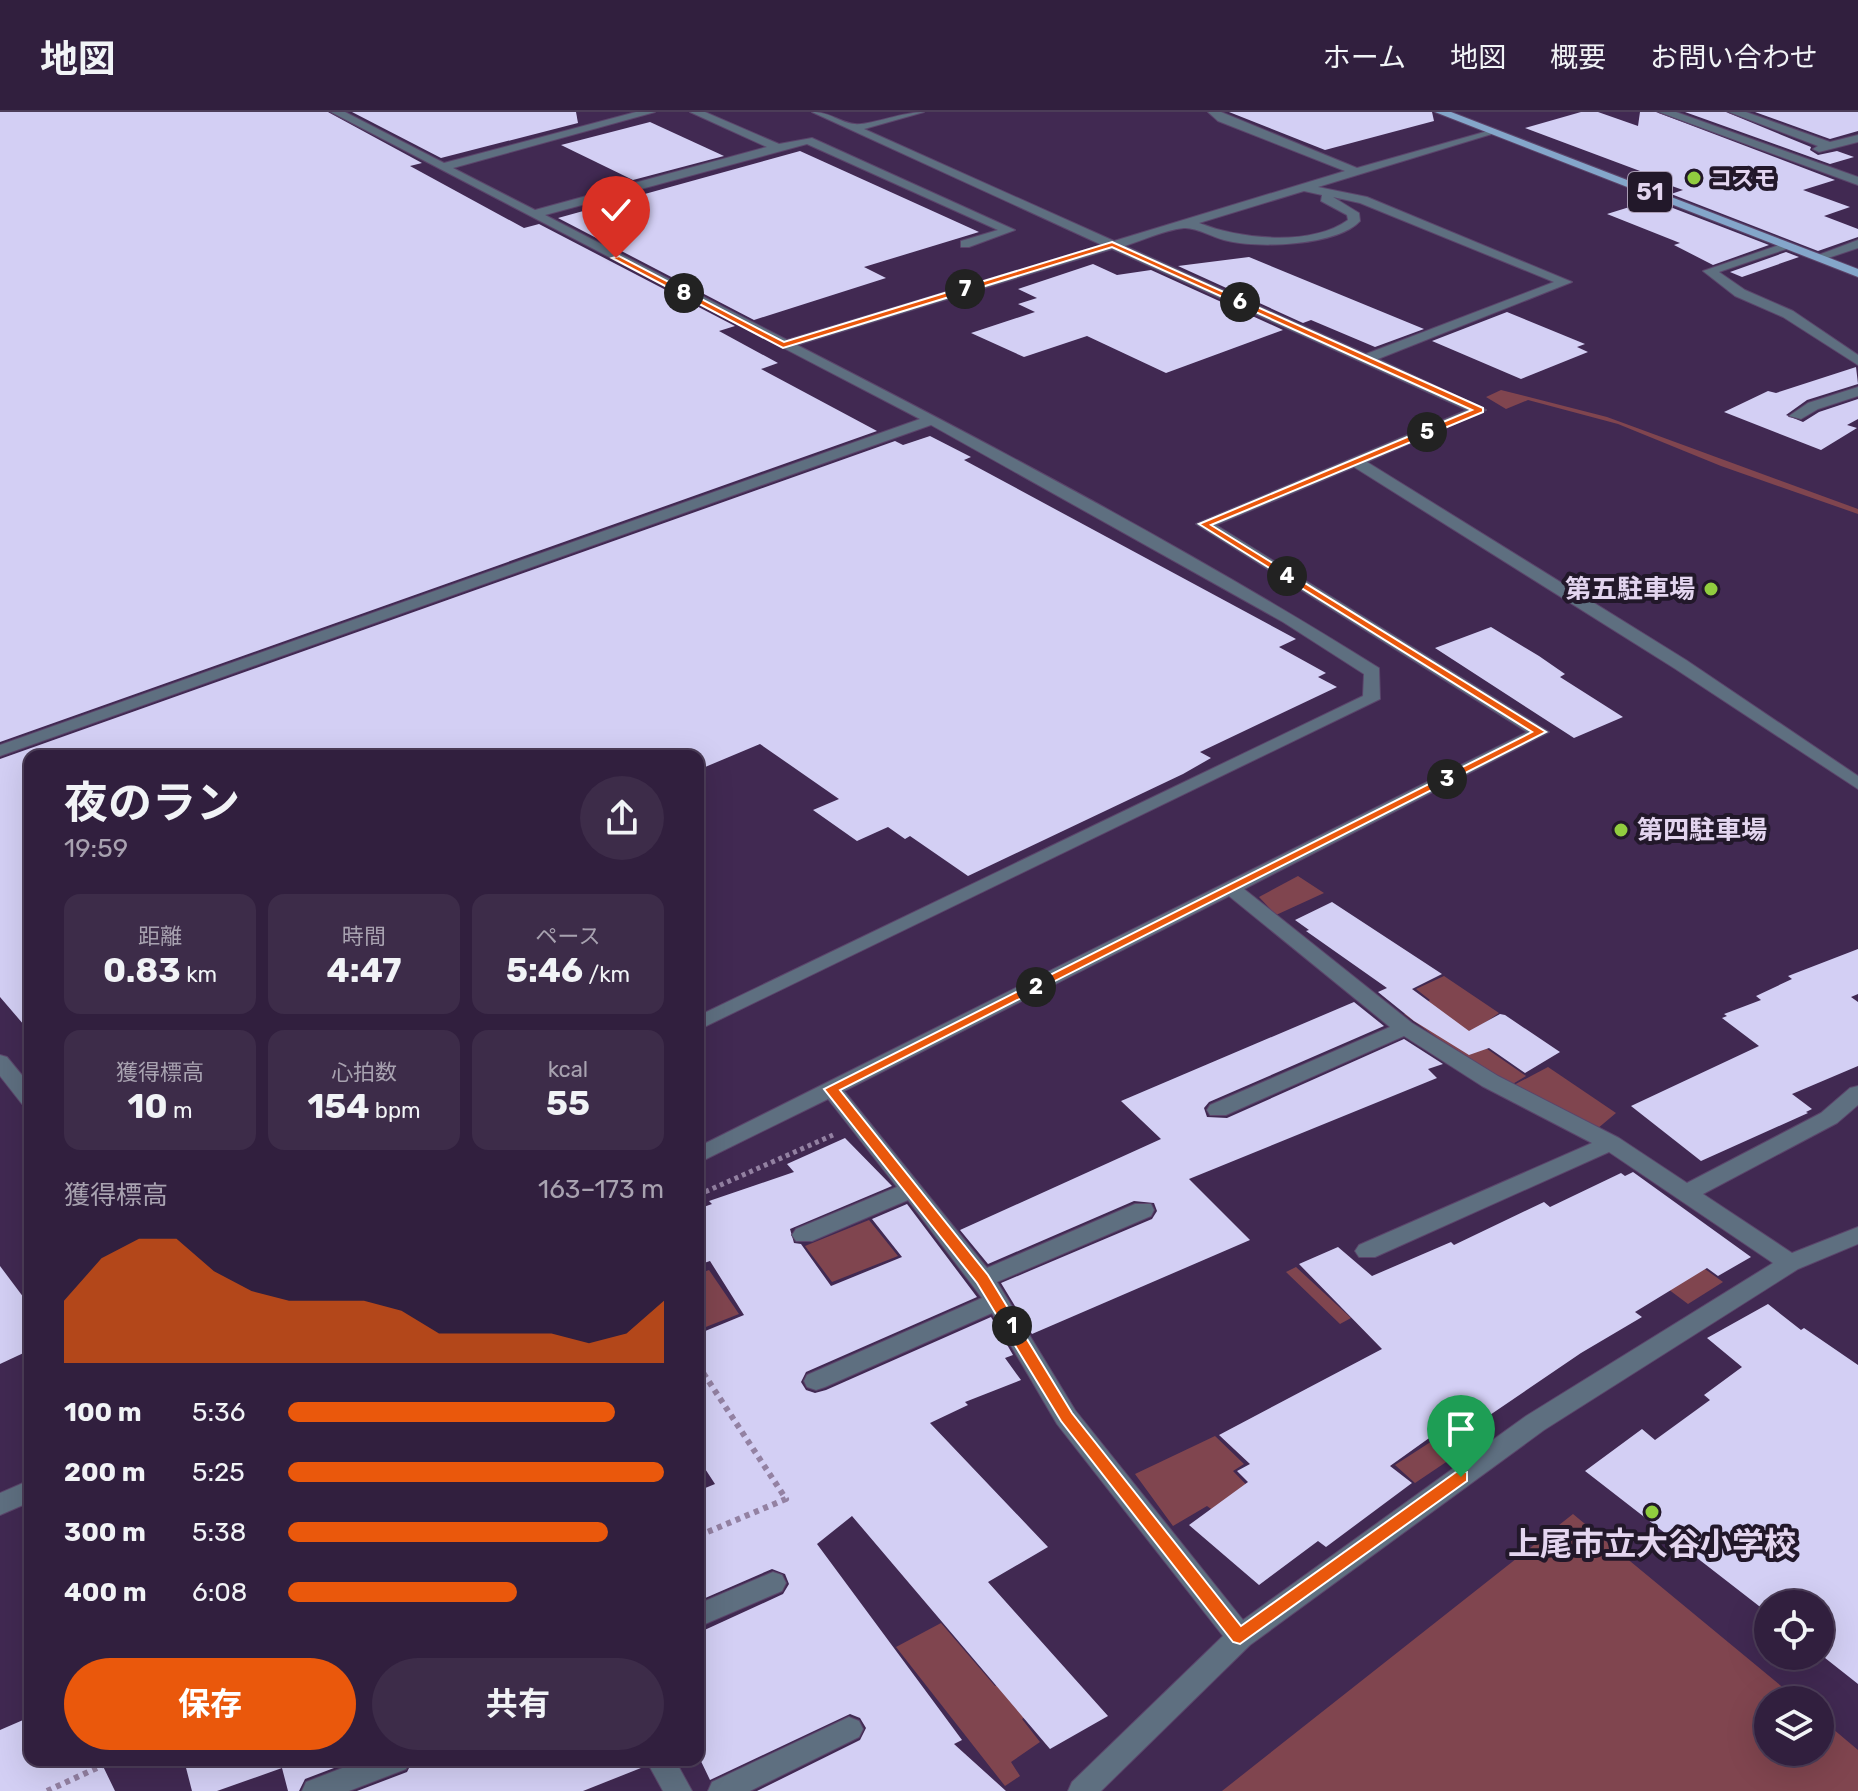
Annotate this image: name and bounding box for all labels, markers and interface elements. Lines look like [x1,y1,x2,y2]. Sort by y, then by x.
text: 地図 [40,36,116,82]
text: ホーム [1323,41,1406,74]
text: 地図 [1450,41,1506,74]
text: 概要 [1550,41,1606,74]
text: お問い合わせ [1650,41,1818,74]
place label: コスモ [1710,165,1776,192]
marker: コスモ [1685,169,1703,187]
road number: 51 [1628,172,1672,212]
pin [582,176,650,258]
icon: check [594,188,638,232]
pin: 7 [945,269,985,309]
pin: 8 [664,273,704,313]
text: 7 [959,275,971,302]
text: 8 [677,279,691,306]
pin: 6 [1220,282,1260,322]
text: 6 [1233,288,1247,315]
pin: 5 [1407,412,1447,452]
text: 5 [1420,418,1434,445]
pin: 4 [1267,556,1307,596]
text: 4 [1279,562,1295,589]
place label: 第五駐車場 [1565,574,1695,605]
marker: 第五駐車場 [1702,580,1720,598]
pin: 3 [1427,759,1467,799]
text: 3 [1440,765,1454,792]
button: share [580,776,664,860]
text: 夜のラン [64,777,240,829]
place label: 第四駐車場 [1637,815,1767,846]
marker: 第四駐車場 [1612,821,1630,839]
text: 19:59 [64,833,128,864]
text: 距離 [138,923,182,950]
text: 時間 [342,923,386,950]
text: ペース [536,923,600,950]
text: 0.83 [103,950,181,991]
text: 4:47 [326,950,402,991]
text: 5:46 [506,950,583,991]
text: km [181,961,217,988]
text: /km [583,961,630,988]
pin: 2 [1016,967,1056,1007]
text: 2 [1029,973,1043,1000]
text: kcal [548,1056,588,1083]
text: 獲得標高 [116,1059,204,1086]
text: 心拍数 [331,1059,397,1086]
text: 55 [546,1083,590,1124]
text: 10 [128,1086,168,1127]
text: 154 [307,1086,369,1127]
text: m [168,1097,192,1124]
text: bpm [369,1097,421,1124]
text: 163–173 m [538,1174,664,1205]
text: 獲得標高 [64,1180,168,1211]
pin: 1 [992,1306,1032,1346]
text: 1 [1007,1312,1017,1339]
pin [1427,1395,1495,1477]
text: 100 m [64,1397,142,1428]
text: 5:36 [192,1397,245,1428]
icon: arrive [1439,1407,1483,1451]
text: 200 m [64,1457,146,1488]
text: 5:25 [192,1457,245,1488]
marker: 上尾市立大谷小学校 [1643,1503,1661,1521]
text: 300 m [64,1517,146,1548]
text: 5:38 [192,1517,246,1548]
place label: 上尾市立大谷小学校 [1508,1525,1796,1563]
text: 400 m [64,1577,146,1608]
text: 6:08 [192,1577,247,1608]
map controls [1754,1590,1834,1766]
button: locate [1754,1590,1834,1670]
button: 保存 [64,1658,356,1750]
button: 共有 [372,1658,664,1750]
button: layers [1754,1686,1834,1766]

